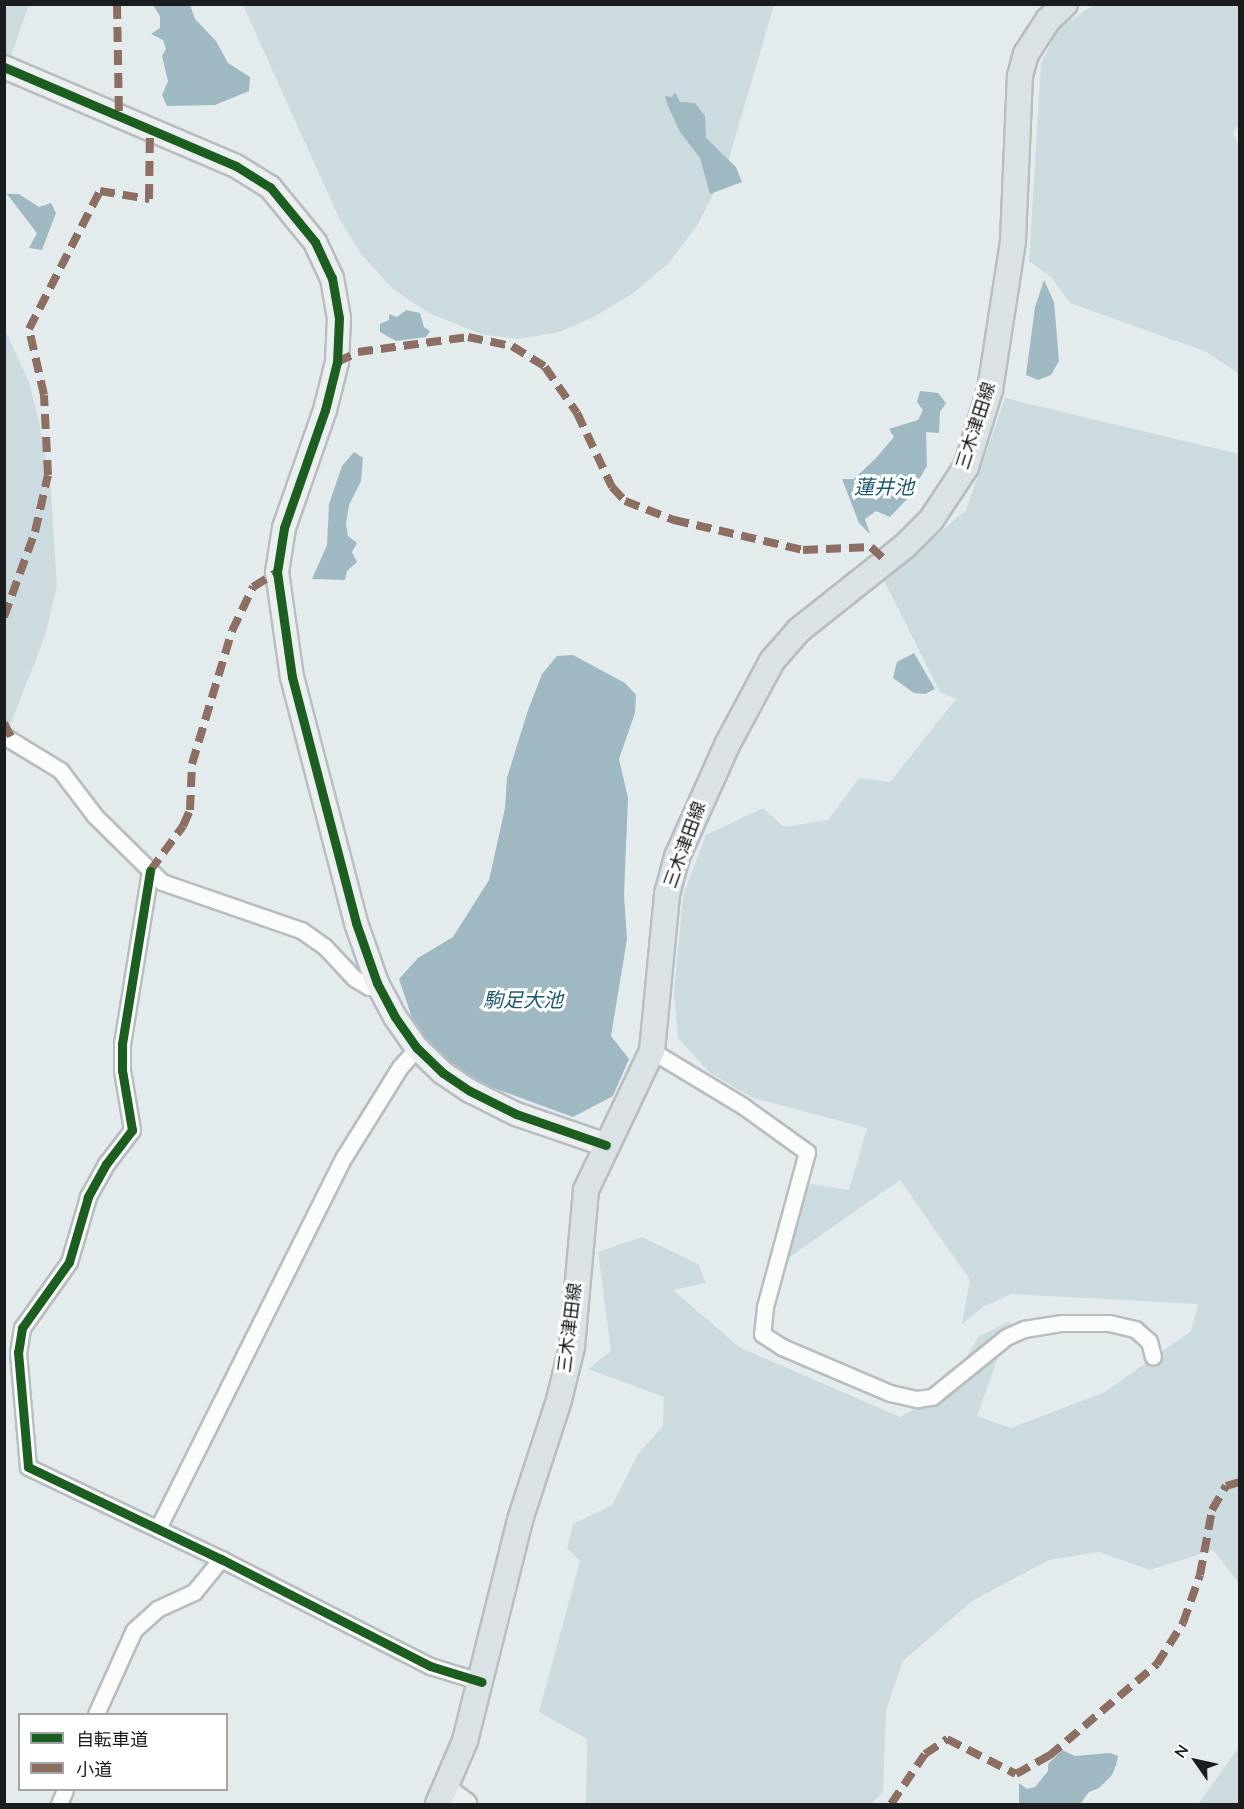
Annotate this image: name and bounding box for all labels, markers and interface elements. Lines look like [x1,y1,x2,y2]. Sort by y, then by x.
street label: 三木津田線 [952,380,1000,472]
water label: 蓮井池 [854,474,914,498]
street label: 三木津田線 [659,799,711,891]
water label: 駒足大池 [483,987,563,1011]
street label: 三木津田線 [554,1282,586,1374]
legend [18,1713,228,1791]
text: 自転車道 [76,1728,148,1751]
north arrow [1166,1731,1226,1791]
text: N [1169,1740,1193,1761]
text: 小道 [76,1758,112,1781]

